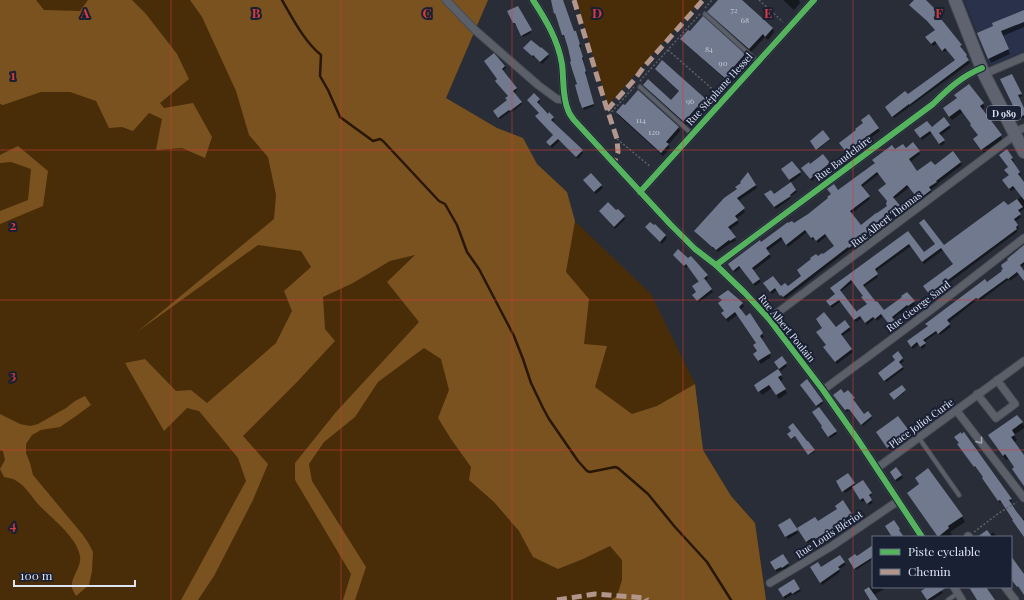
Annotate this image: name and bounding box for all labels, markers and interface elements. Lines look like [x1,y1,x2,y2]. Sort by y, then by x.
text: A [80,4,90,21]
text: B [252,4,261,21]
text: C [422,4,432,21]
text: D [592,4,602,21]
house number: 72 [730,4,738,15]
text: E [764,4,772,21]
text: F [935,4,943,21]
house number: 68 [741,14,749,25]
house number: 84 [705,43,713,54]
street label: Rue Stéphane Hessel [683,50,756,128]
house number: 90 [719,57,728,68]
text: 1 [11,66,16,83]
house number: 96 [686,95,694,106]
road number: D 989 [987,106,1021,120]
house number: 114 [636,114,646,125]
house number: 120 [648,126,660,137]
street label: Rue Baudelaire [812,132,874,184]
street label: Rue Albert Thomas [848,188,924,250]
text: 2 [10,216,17,233]
street label: Rue George Sand [883,277,953,335]
street label: Rue Albert Poulain [755,291,819,365]
text: 3 [10,366,16,383]
street label: Place Joliot Curie [886,395,956,451]
one-way arrow [975,436,982,443]
street label: Rue Louis Blériot [793,507,866,561]
text: 4 [10,516,17,533]
legend [872,536,1012,588]
text: Piste cyclable [908,543,980,559]
scale bar [14,562,135,588]
text: Chemin [908,563,951,579]
text: 100 m [20,567,53,583]

